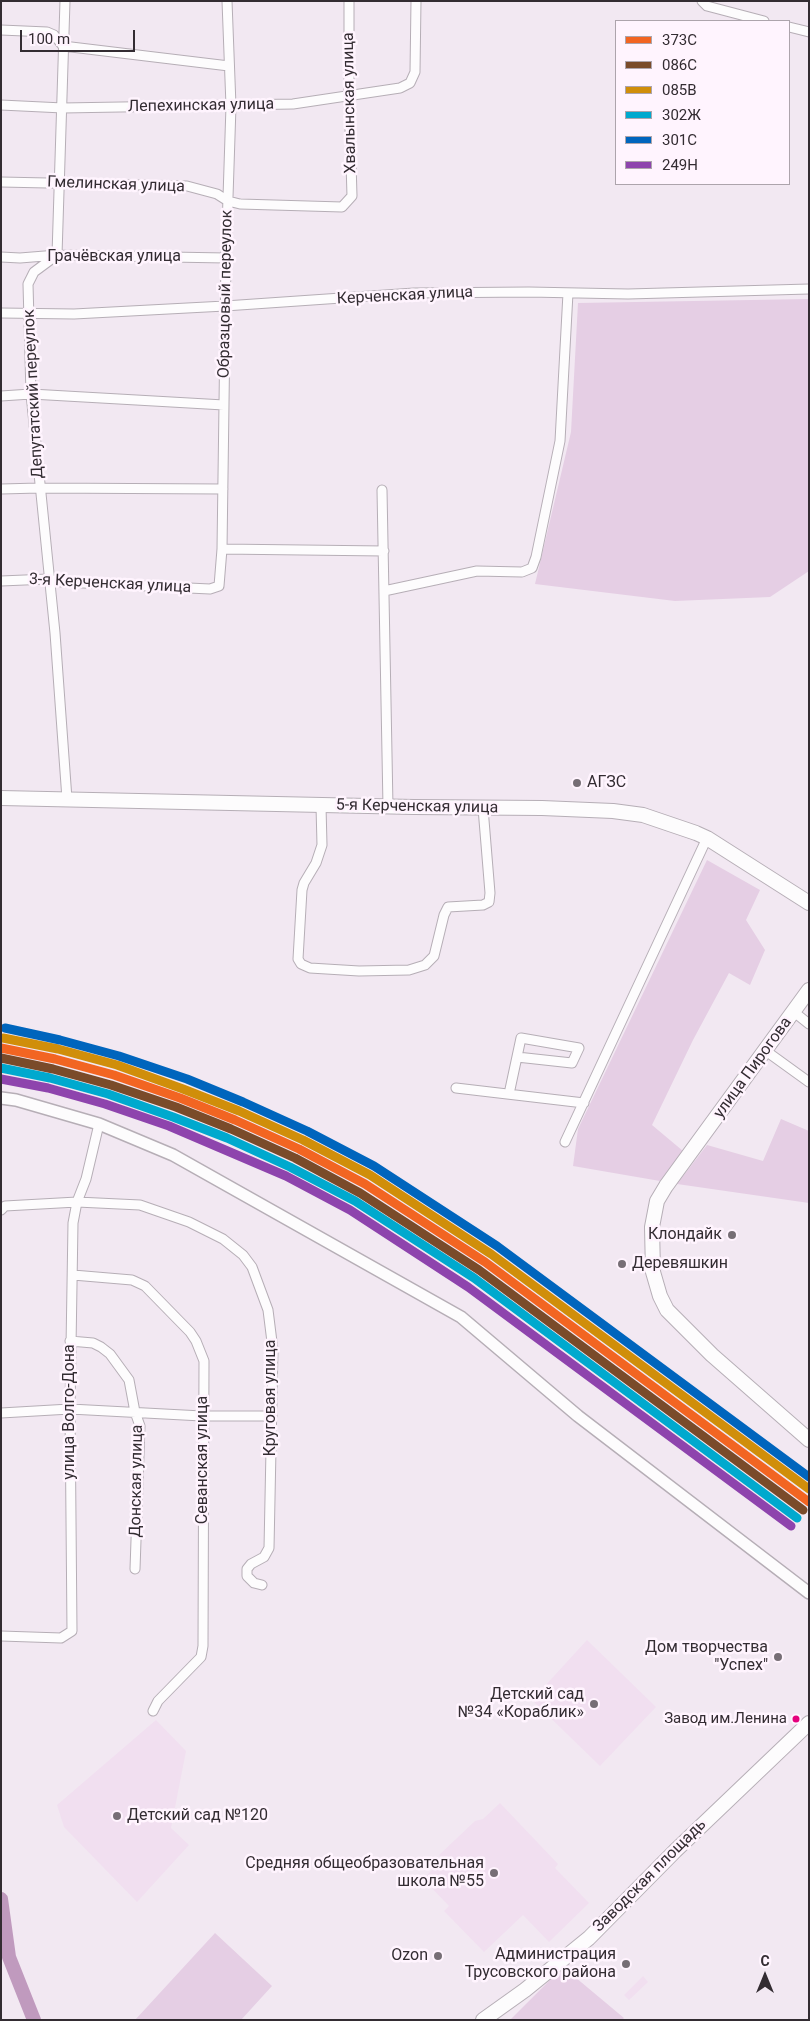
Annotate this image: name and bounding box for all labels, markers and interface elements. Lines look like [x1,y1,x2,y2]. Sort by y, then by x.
scale bar [22,20,138,52]
legend [615,20,790,185]
text: 100 m [28,30,70,48]
text: 373C [662,31,697,49]
street label: Хвалынская улица [339,32,361,174]
text: 086С [662,56,697,74]
text: 085В [662,81,697,99]
street label: Лепехинская улица [128,95,274,117]
text: 302Ж [662,106,701,124]
text: 301С [662,131,697,149]
text: 249Н [662,156,698,174]
street label: Гмелинская улица [47,173,185,197]
street label: Образцовый переулок [215,210,237,378]
street label: Грачёвская улица [47,247,181,267]
street label: Керченская улица [336,283,474,309]
street label: Депутатский переулок [20,309,48,479]
street label: 3-я Керченская улица [28,570,192,598]
place label: АГЗС [587,773,626,793]
marker: АГЗС [571,777,583,789]
street label: 5-я Керченская улица [336,796,498,818]
street label: улица Пирогова [710,1014,796,1122]
place label: Клондайк [648,1225,722,1245]
marker: Клондайк [726,1229,738,1241]
place label: Деревяшкин [632,1254,728,1274]
marker: Деревяшкин [616,1258,628,1270]
street label: Круговая улица [261,1340,281,1456]
street label: улица Волго-Дона [60,1344,80,1480]
street label: Севанская улица [193,1396,213,1524]
street label: Донская улица [126,1424,148,1538]
place label: Дом творчества "Успех" [645,1638,768,1676]
marker: Дом творчества "Успех" [772,1651,784,1663]
place label: Детский сад №34 «Кораблик» [458,1685,584,1723]
marker: Детский сад №34 «Кораблик» [588,1698,600,1710]
place label: Завод им.Ленина [664,1710,787,1728]
marker: Завод им.Ленина [791,1714,801,1724]
place label: Детский сад №120 [127,1806,268,1826]
marker: Детский сад №120 [111,1810,123,1822]
street label: Заводская площадь [589,1815,711,1937]
place label: Средняя общеобразовательная школа №55 [245,1854,484,1892]
marker: Средняя общеобразовательная школа №55 [488,1867,500,1879]
place label: Администрация Трусовского района [465,1945,616,1983]
place label: Ozon [391,1946,428,1966]
marker: Ozon [432,1950,444,1962]
north arrow [740,1951,790,2001]
text: С [760,1953,770,1969]
marker: Администрация Трусовского района [620,1958,632,1970]

